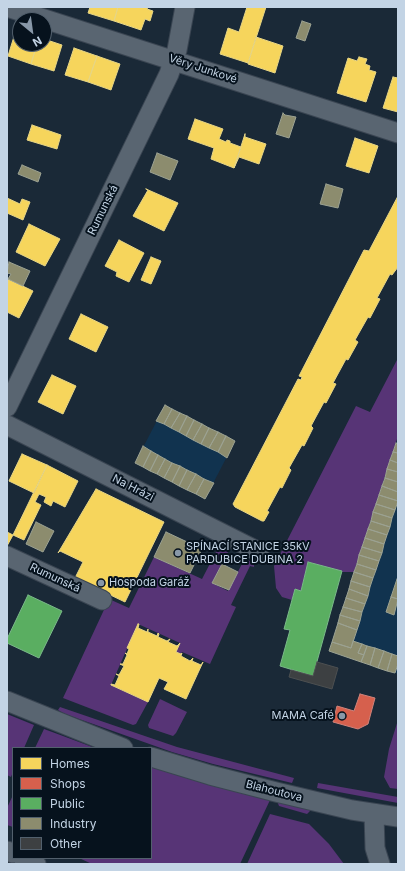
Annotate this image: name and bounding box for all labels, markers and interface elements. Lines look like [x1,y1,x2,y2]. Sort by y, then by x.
north arrow [12,12,52,52]
text: N [30,33,44,50]
street label: Věry Junkové [167,52,239,86]
street label: Rumunská [85,183,121,237]
street label: Na Hrázi [110,472,156,504]
place label: SPÍNACÍ STANICE 35kV PARDUBICE DUBINA 2 [186,540,310,566]
marker: SPÍNACÍ STANICE 35kV PARDUBICE DUBINA 2 [173,548,183,558]
street label: Rumunská [28,561,82,595]
place label: Hospoda Garáž [109,576,190,590]
marker: Hospoda Garáž [96,578,106,588]
place label: MAMA Café [271,709,334,723]
marker: MAMA Café [337,711,347,721]
legend [12,747,152,859]
text: Homes [50,756,90,771]
text: Shops [50,776,86,791]
street label: Blahoutova [244,778,304,804]
text: Public [50,796,85,811]
text: Industry [50,816,96,831]
text: Other [50,836,82,851]

